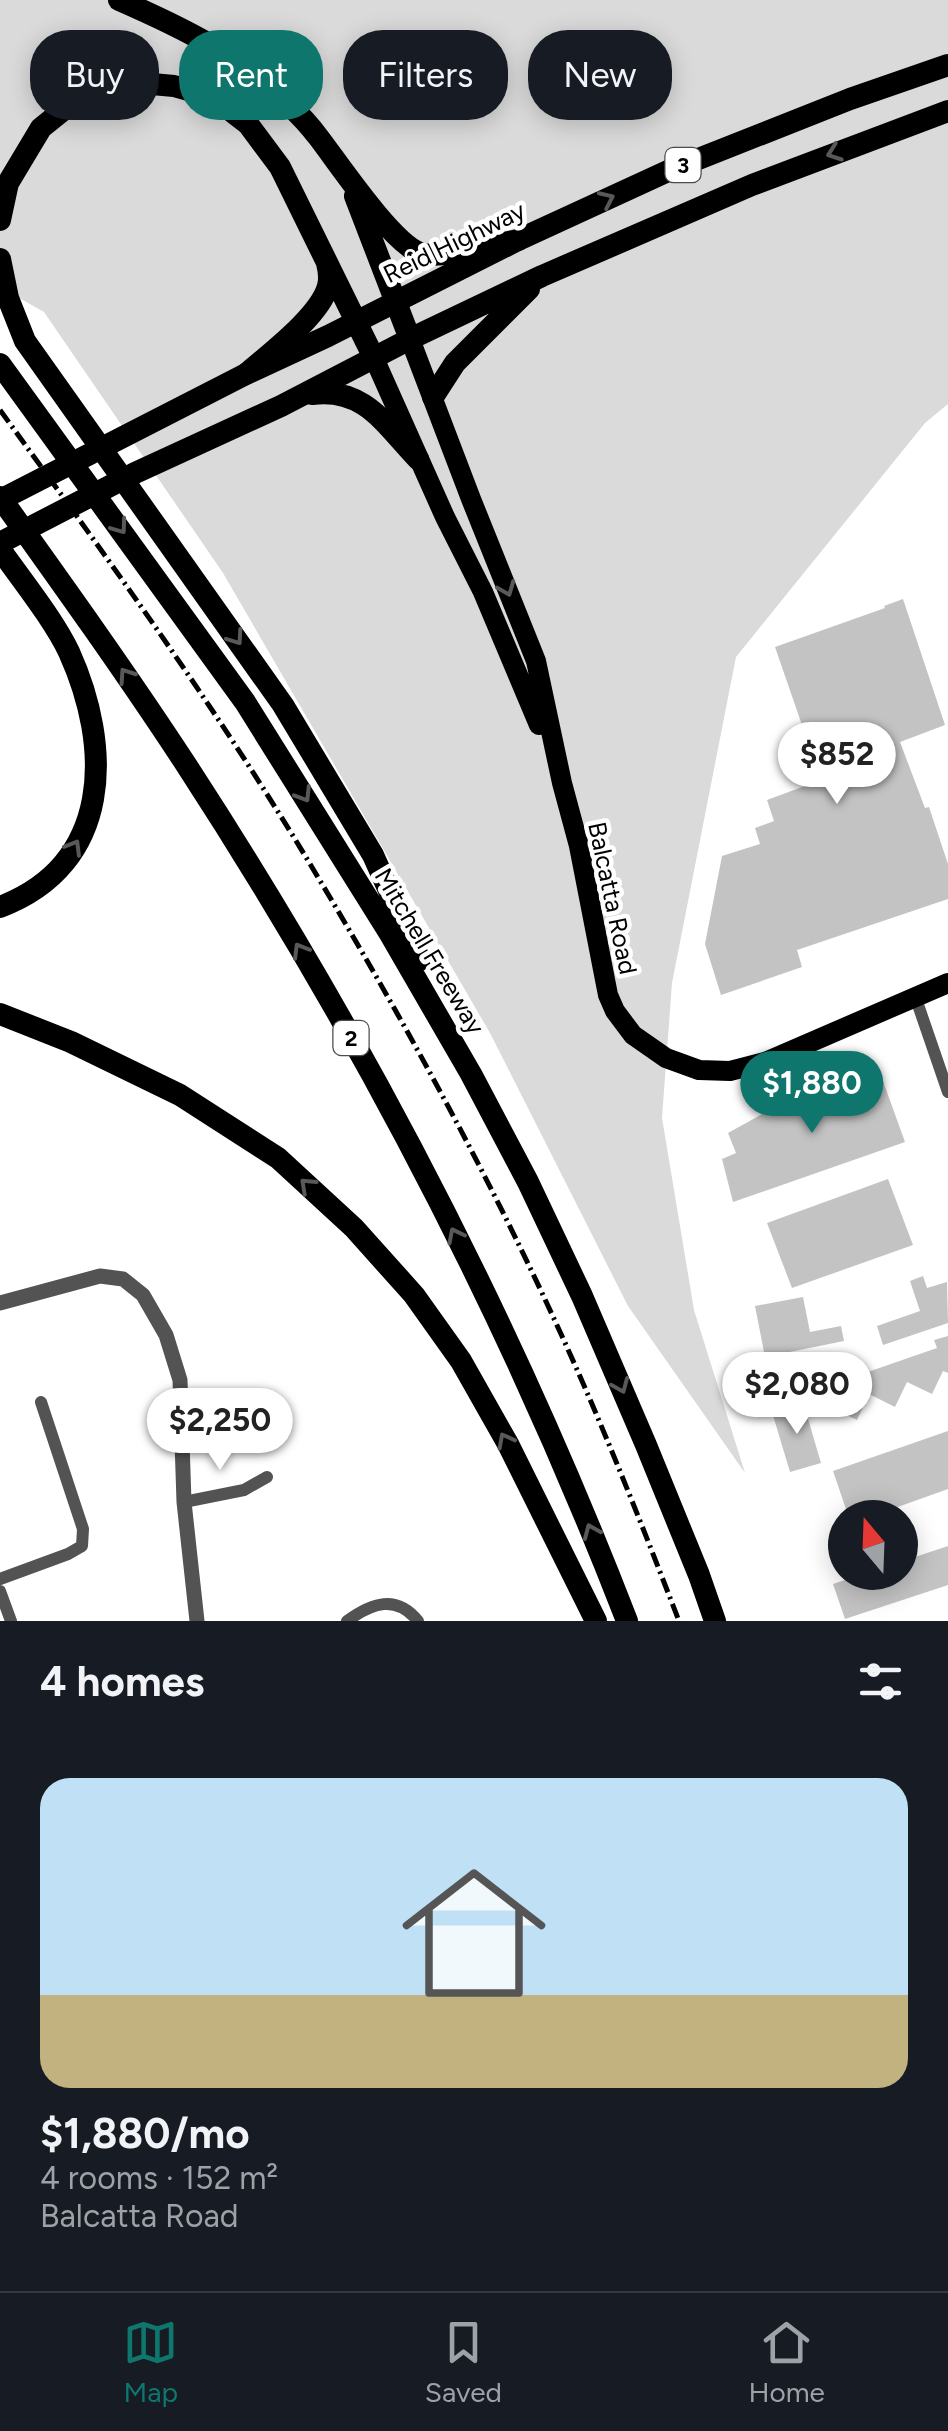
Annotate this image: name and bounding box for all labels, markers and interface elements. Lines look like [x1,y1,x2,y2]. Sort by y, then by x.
chip: Buy [30,30,159,120]
chip: Rent [179,30,323,120]
chip: Filters [343,30,508,120]
chip: New [528,30,672,120]
one-way arrow [826,141,844,161]
road number: 3 [666,148,700,182]
one-way arrow [597,191,615,211]
street label: Reid Highway [378,195,530,289]
one-way arrow [108,516,126,534]
one-way arrow [496,579,516,597]
one-way arrow [224,626,242,645]
one-way arrow [120,668,138,687]
pin: $852 [778,722,896,807]
text: $852 [800,735,874,773]
one-way arrow [291,784,310,802]
street label: Balcatta Road [582,819,644,977]
one-way arrow [62,840,81,858]
street label: Mitchell Freeway [369,863,491,1039]
one-way arrow [293,943,312,961]
road number: 2 [334,1021,368,1055]
pin: $1,880 [731,1051,893,1136]
text: $1,880 [762,1064,862,1102]
one-way arrow [300,1179,319,1197]
one-way arrow [448,1228,467,1246]
pin: $2,080 [716,1352,878,1437]
text: $2,080 [744,1365,850,1403]
one-way arrow [609,1376,629,1394]
pin: $2,250 [139,1388,301,1473]
text: $2,250 [169,1401,271,1439]
one-way arrow [498,1432,518,1450]
north arrow [828,1500,918,1590]
map controls [828,1500,918,1590]
one-way arrow [582,1523,602,1540]
icon: filters [853,1654,908,1709]
text: 4 homes [40,1656,204,1707]
icon: home [384,1843,564,2023]
text: $1,880/mo [40,2108,250,2159]
text: 4 rooms · 152 m² [40,2159,278,2197]
text: Balcatta Road [40,2197,239,2235]
tab: Map [123,2315,178,2409]
tab: Saved [425,2315,502,2409]
tab: Home [748,2315,825,2409]

